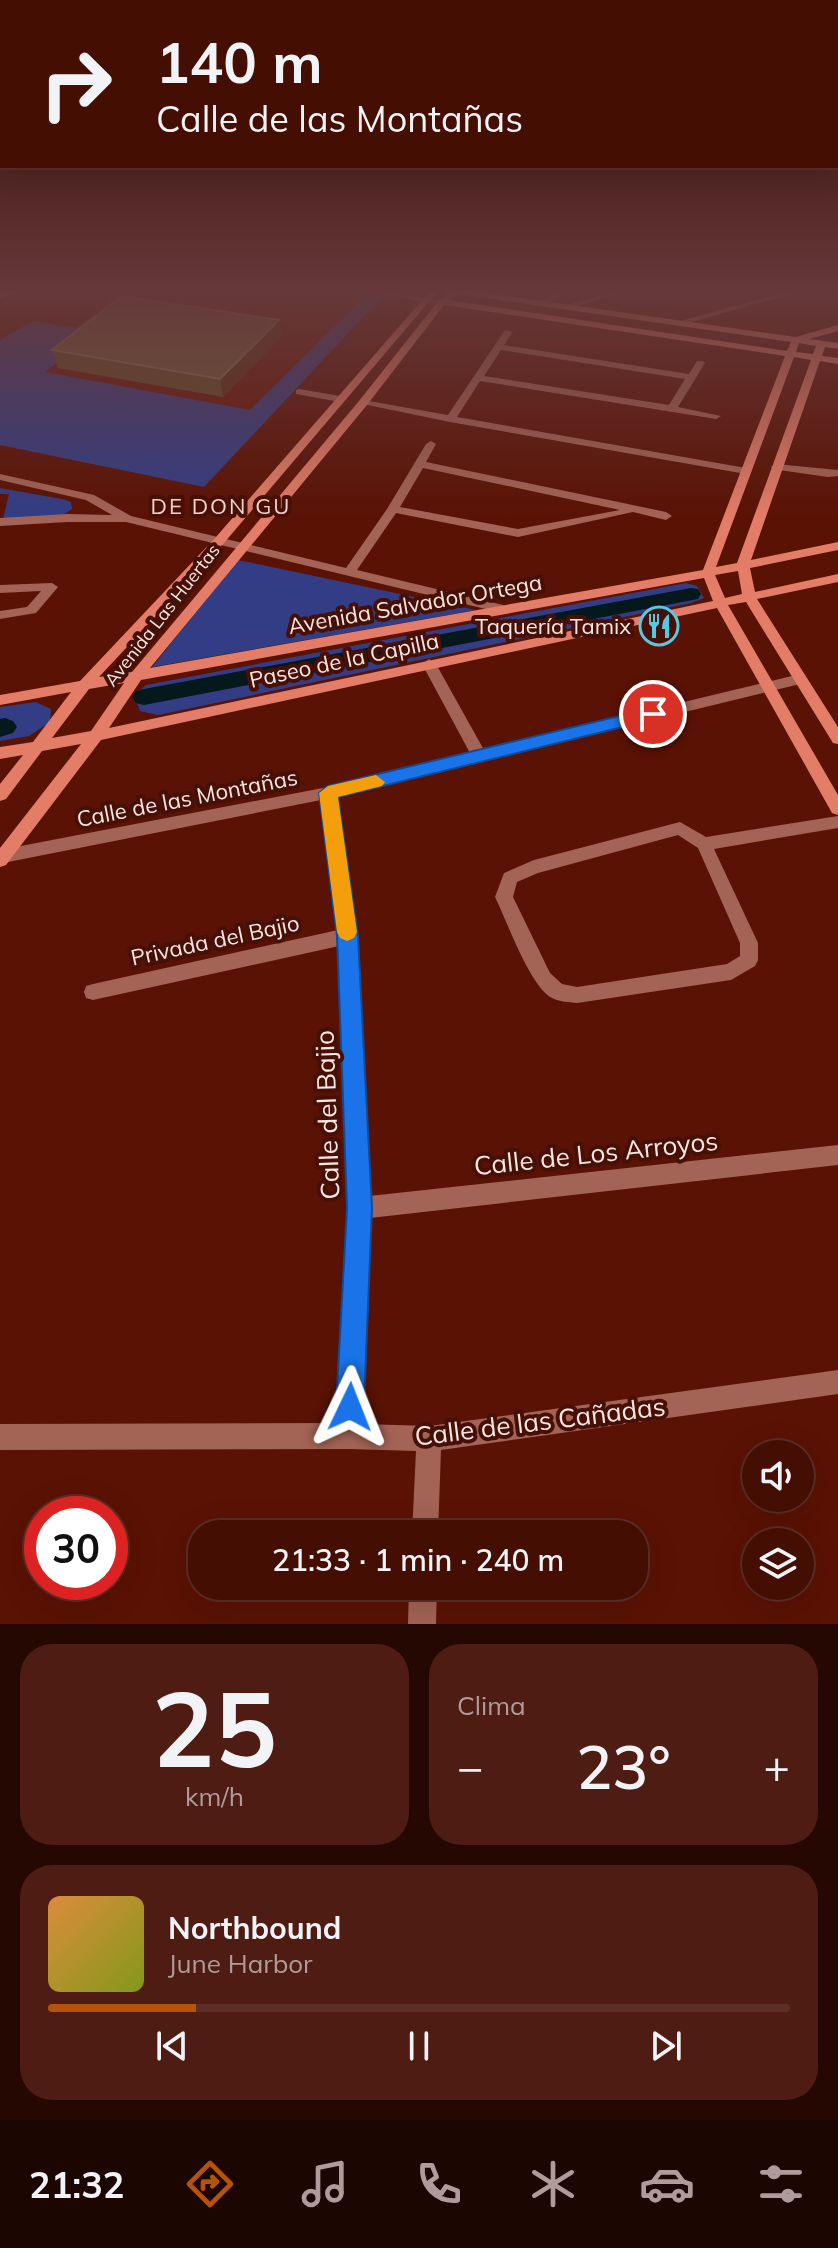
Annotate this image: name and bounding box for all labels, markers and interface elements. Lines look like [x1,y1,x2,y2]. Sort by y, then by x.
text: 140 m [156,27,323,97]
icon: right [24,32,128,136]
text: Calle de las Montañas [156,96,523,141]
district label: DE DON GU [151,492,291,520]
street label: Avenida Las Huertas [99,539,225,691]
street label: Avenida Salvador Ortega [286,568,544,640]
restaurant icon: Taquería Tamix [638,605,680,647]
place label: Taquería Tamix [475,612,631,640]
street label: Paseo de la Capilla [247,626,441,694]
pin [619,680,687,748]
icon: arrive [631,692,675,736]
street label: Calle de las Montañas [74,763,300,833]
street label: Privada del Bajio [128,908,302,972]
street label: Calle del Bajio [308,1030,346,1200]
street label: Calle de Los Arroyos [472,1124,720,1182]
position arrow [308,1365,392,1449]
street label: Calle de las Cañadas [413,1389,667,1453]
map controls [742,1440,814,1600]
button: sound [742,1440,814,1512]
speed limit sign: 30 [24,1496,128,1600]
button: layers [742,1528,814,1600]
text: 21:33 · 1 min · 240 m [272,1541,564,1579]
text: 25 [152,1662,277,1793]
text: Clima [457,1689,526,1722]
text: 23° [576,1729,671,1804]
text: − [457,1739,483,1794]
text: + [764,1739,790,1794]
text: km/h [185,1780,244,1813]
text: Northbound [168,1909,341,1947]
text: June Harbor [168,1947,313,1980]
icon: previous [150,2024,194,2068]
icon: pause [397,2024,441,2068]
icon: next [644,2024,688,2068]
icon: directions [182,2156,238,2212]
icon: music [297,2156,353,2212]
icon: phone [411,2156,467,2212]
icon: climate [525,2156,581,2212]
icon: car [639,2156,695,2212]
icon: filters [753,2156,809,2212]
text: 21:32 [29,2162,124,2207]

